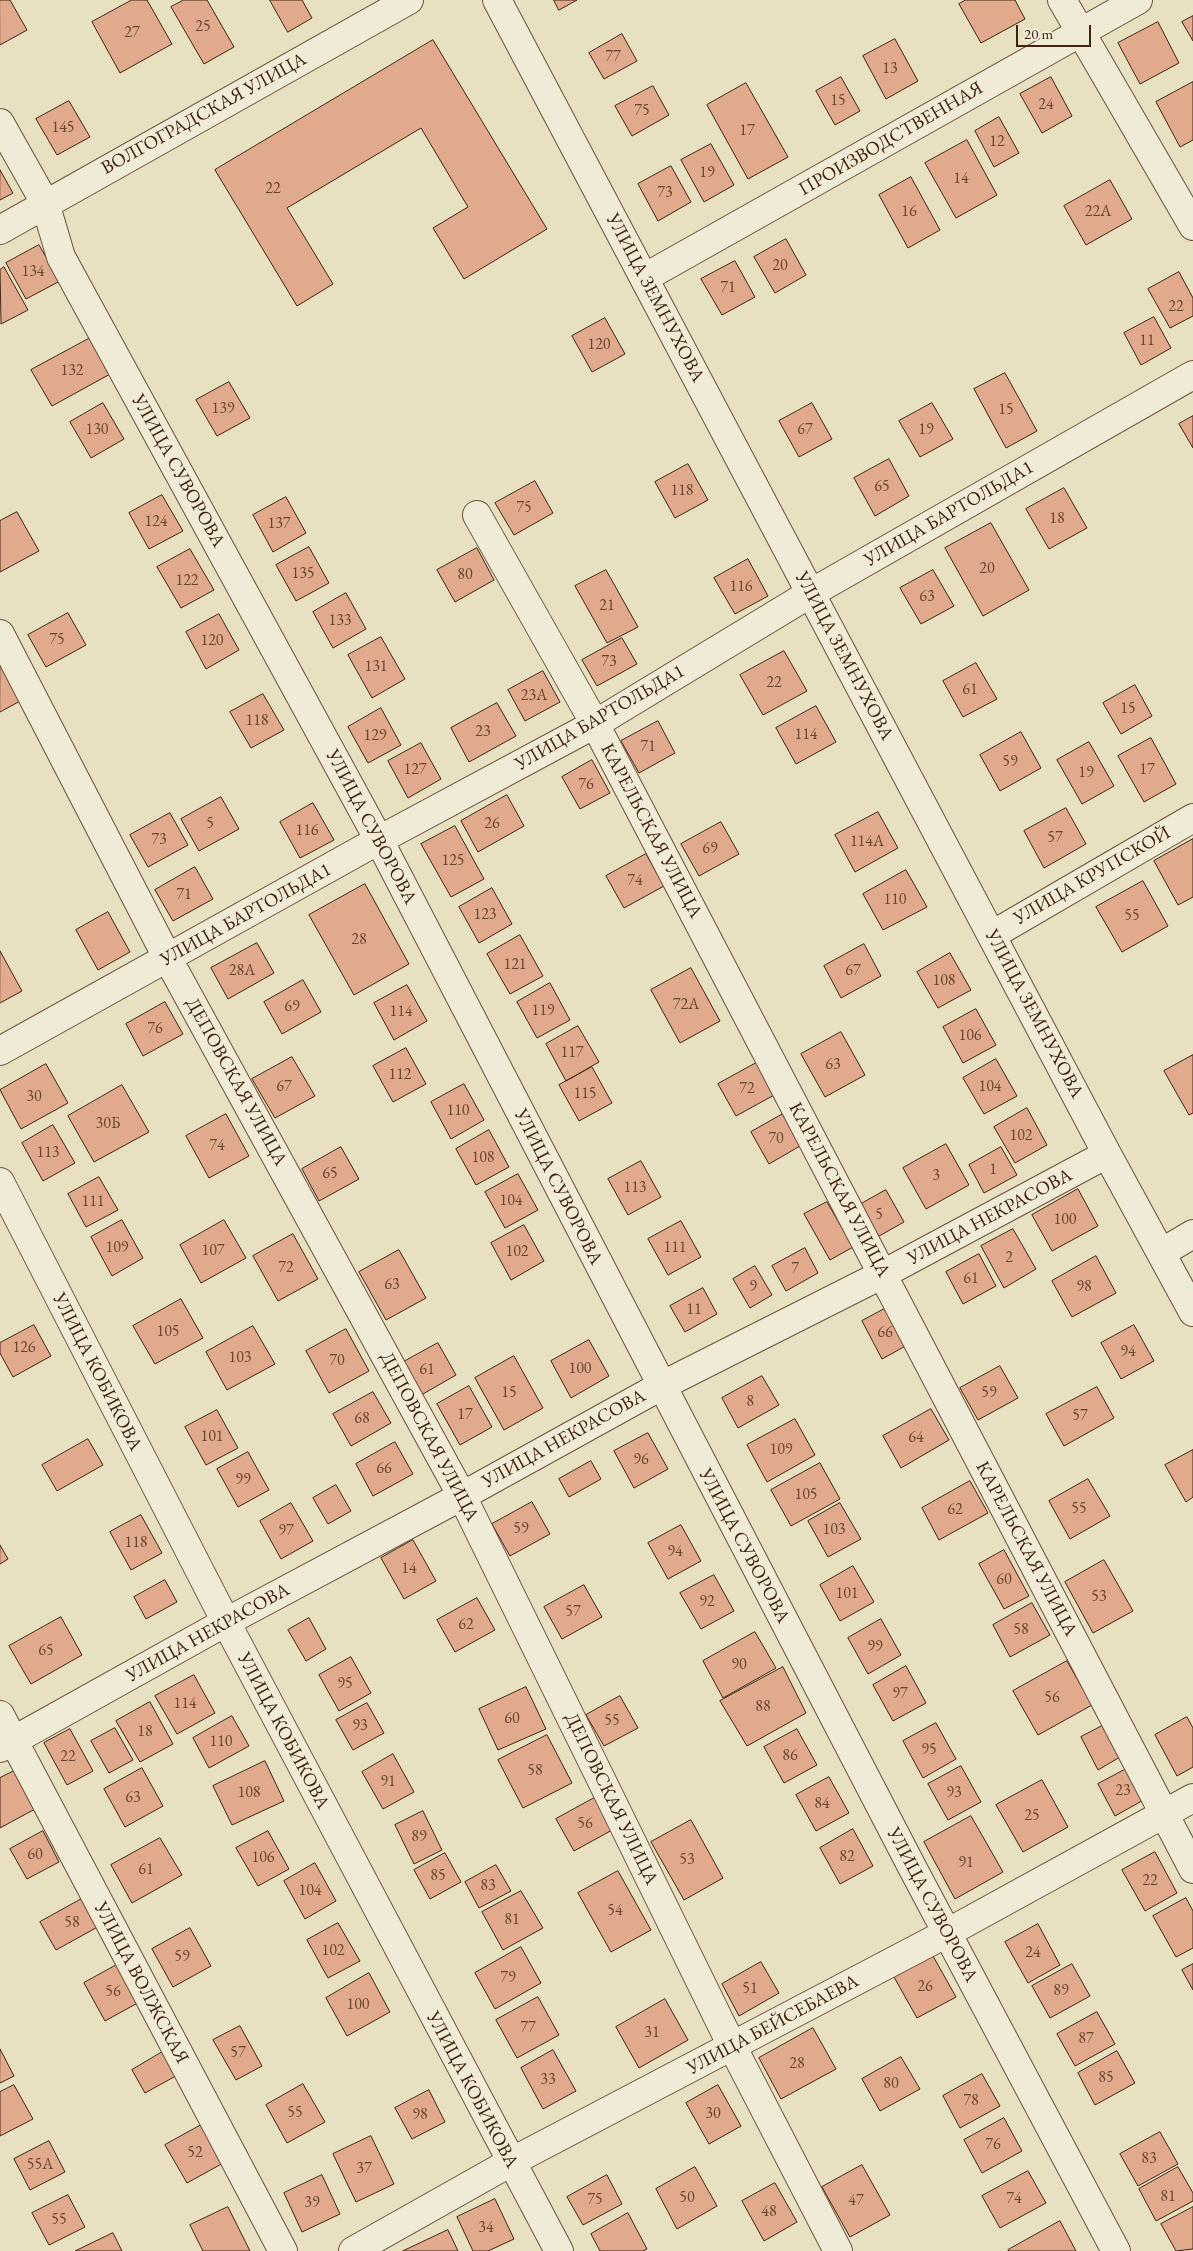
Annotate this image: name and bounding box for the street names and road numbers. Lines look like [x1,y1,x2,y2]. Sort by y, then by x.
street label: ВОЛГОГРАДСКАЯ УЛИЦА [97,48,311,180]
street label: ПРОИЗВОДСТВЕННАЯ [795,77,987,201]
street label: УЛИЦА ЗЕМНУХОВА [601,210,709,386]
street label: УЛИЦА СУВОРОВА [126,390,230,552]
street label: УЛИЦА БАРТОЛЬДА1 [860,456,1038,572]
street label: УЛИЦА ЗЕМНУХОВА [790,568,898,744]
street label: УЛИЦА БАРТОЛЬДА1 [511,660,689,776]
street label: КАРЕЛЬСКАЯ УЛИЦА [595,740,707,922]
street label: УЛИЦА СУВОРОВА [321,746,421,908]
street label: УЛИЦА КРУПСКОЙ [1010,822,1174,930]
street label: УЛИЦА БАРТОЛЬДА1 [157,859,335,971]
street label: УЛИЦА ЗЕМНУХОВА [980,926,1088,1102]
street label: ДЕПОВСКАЯ УЛИЦА [180,994,292,1170]
street label: КАРЕЛЬСКАЯ УЛИЦА [783,1099,895,1281]
street label: УЛИЦА СУВОРОВА [509,1105,607,1269]
street label: УЛИЦА НЕКРАСОВА [904,1164,1076,1270]
street label: УЛИЦА КОБИКОВА [47,1289,147,1455]
street label: ДЕПОВСКАЯ УЛИЦА [375,1348,483,1526]
street label: УЛИЦА НЕКРАСОВА [478,1385,650,1493]
street label: КАРЕЛЬСКАЯ УЛИЦА [970,1458,1082,1640]
street label: УЛИЦА СУВОРОВА [694,1465,794,1627]
street label: УЛИЦА НЕКРАСОВА [122,1579,294,1687]
street label: УЛИЦА КОБИКОВА [232,1649,334,1813]
street label: ДЕПОВСКАЯ УЛИЦА [559,1709,663,1889]
street label: УЛИЦА СУВОРОВА [882,1824,982,1986]
street label: УЛИЦА ВОЛЖСКАЯ [89,1898,193,2068]
street label: УЛИЦА БЕЙСЕБАЕВА [683,1970,863,2080]
street label: УЛИЦА КОБИКОВА [421,2008,523,2172]

